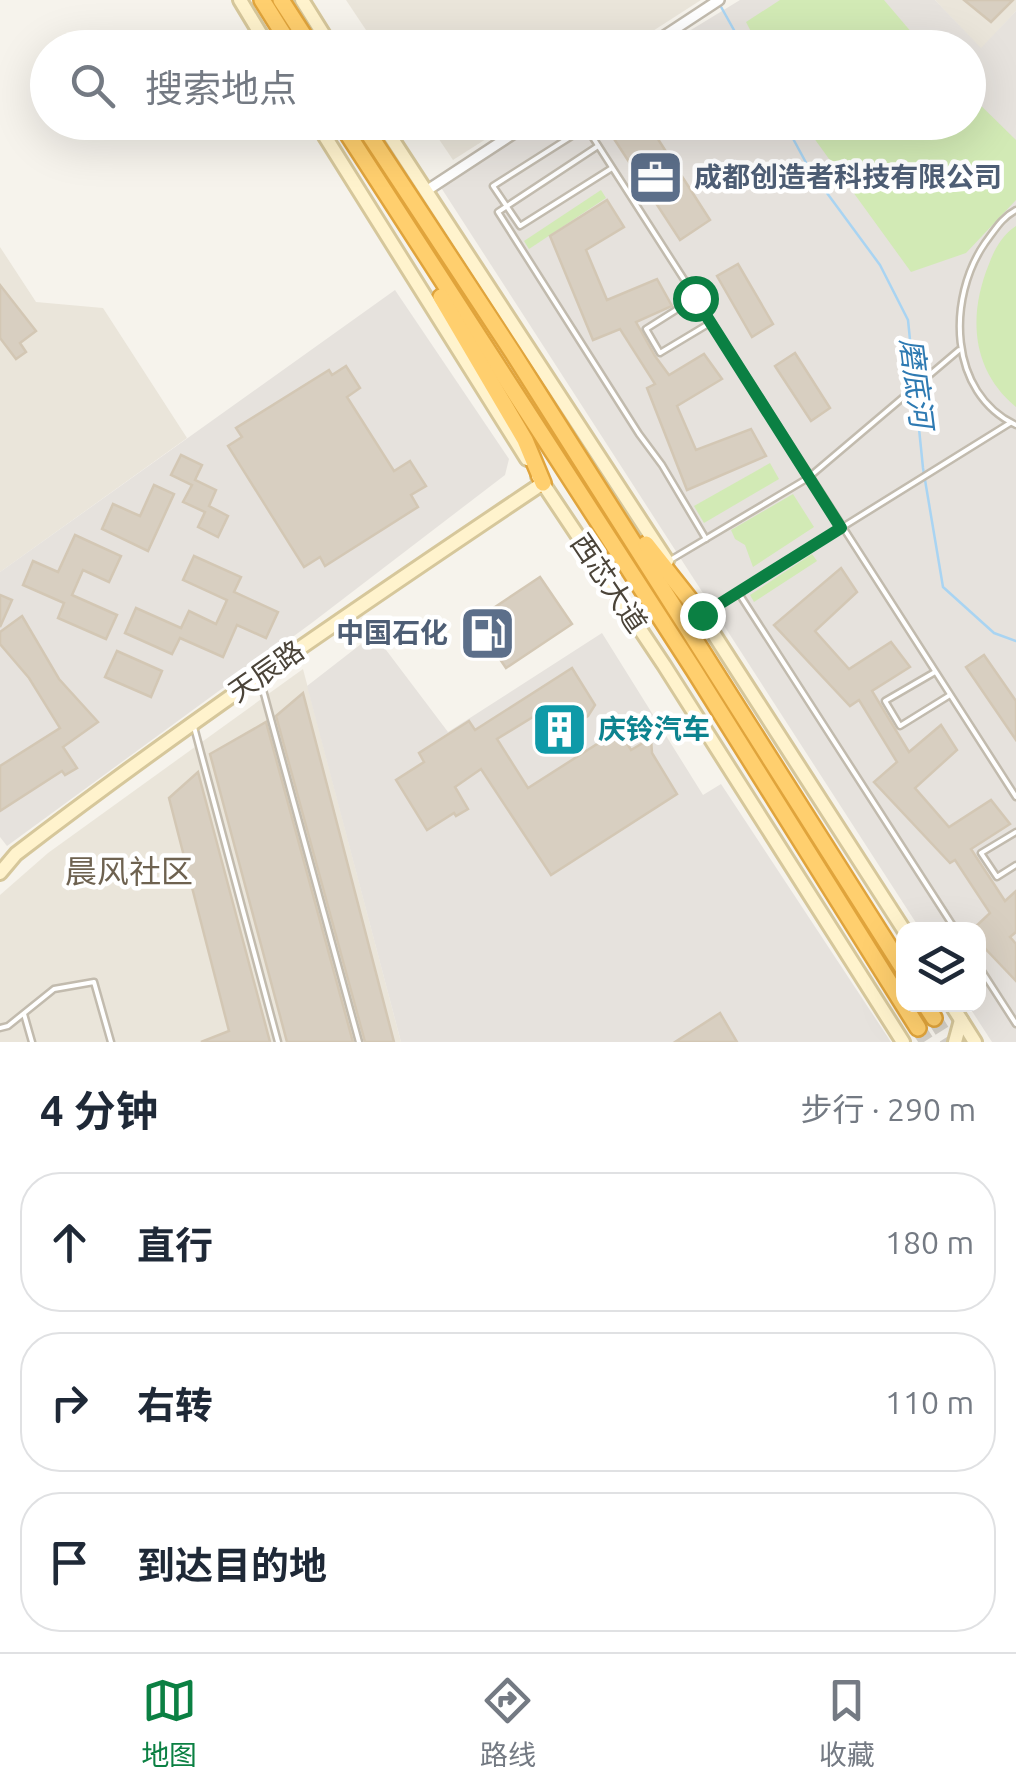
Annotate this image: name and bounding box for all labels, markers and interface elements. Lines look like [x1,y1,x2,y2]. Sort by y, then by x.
search box [30,30,986,140]
icon: search [65,58,120,113]
text: 搜索地点 [145,67,297,109]
office icon: 成都创造者科技有限公司 [625,147,685,207]
place label: 成都创造者科技有限公司 [694,161,1002,192]
route start [673,276,719,322]
water label: 磨底河 [895,336,940,435]
street label: 西芯大道 [565,528,654,638]
route end [680,593,726,639]
fuel station icon: 中国石化 [457,603,517,663]
place label: 中国石化 [336,617,448,648]
street label: 天辰路 [222,634,309,707]
building icon: 庆铃汽车 [529,699,589,759]
place label: 庆铃汽车 [598,713,710,744]
district label: 晨风社区 [65,853,193,889]
map controls [896,922,986,1012]
button: layers [896,922,986,1012]
text: 4 分钟 [40,1087,158,1134]
text: 步行 · 290 m [800,1091,976,1127]
icon: ahead [42,1215,97,1270]
text: 直行 [137,1224,213,1266]
text: 180 m [885,1224,974,1260]
icon: right [42,1375,97,1430]
text: 右转 [137,1384,213,1426]
text: 110 m [885,1384,974,1420]
icon: arrive [42,1535,97,1590]
text: 到达目的地 [137,1544,327,1586]
tab: 地图 [141,1673,197,1773]
tab: 路线 [480,1673,536,1773]
tab: 收藏 [819,1673,875,1773]

